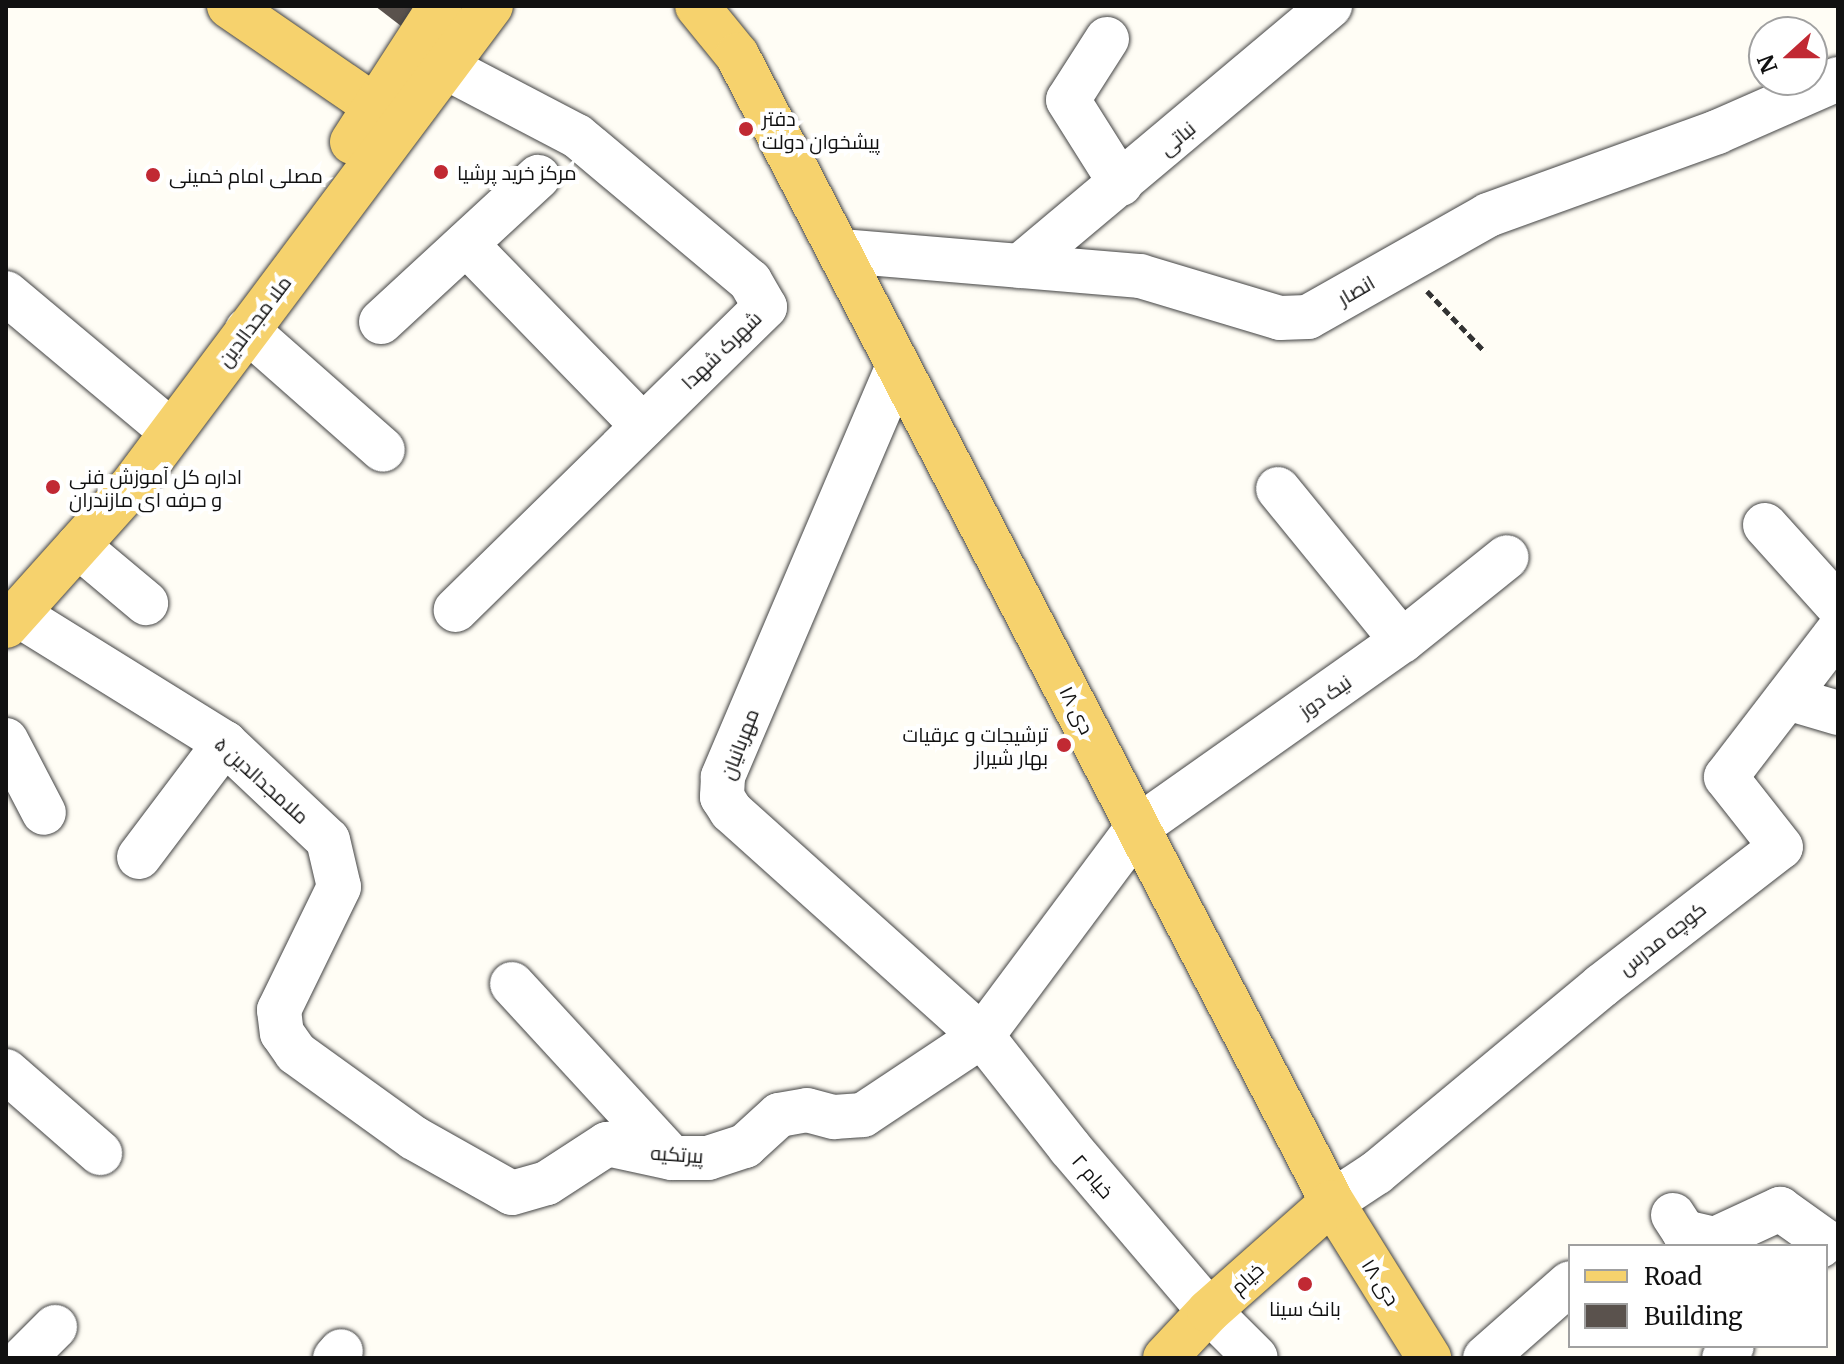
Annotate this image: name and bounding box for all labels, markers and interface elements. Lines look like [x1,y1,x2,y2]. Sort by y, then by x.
north arrow [1748,16,1828,96]
text: N [1751,51,1784,77]
place label: دفتر پیشخوان دولت [762,106,880,153]
street label: نباتی [1154,116,1200,160]
marker: دفتر پیشخوان دولت [737,120,755,138]
place label: مرکز خرید پرشیا [457,160,577,184]
place label: مصلی امام خمینی [169,163,323,187]
marker: مرکز خرید پرشیا [432,163,450,181]
marker: مصلی امام خمینی [144,166,162,184]
street label: انصار [1333,270,1379,310]
street label: ملا مجدالدین [212,271,296,371]
street label: شهرک شهدا [676,306,766,394]
place label: اداره کل آموزش فنی و حرفه ای مازندران [69,464,242,511]
marker: اداره کل آموزش فنی و حرفه ای مازندران [44,478,62,496]
street label: نیک دوز [1294,670,1356,722]
street label: ۱۸ دی [1055,682,1099,738]
street label: مهربانیان [715,705,763,783]
place label: ترشیجات و عرقیات بهار شیراز [903,722,1048,769]
street label: ملامجدالدین ۵ [210,731,314,829]
marker: ترشیجات و عرقیات بهار شیراز [1055,736,1073,754]
street label: کوچه مدرس [1613,896,1711,980]
street label: پیرتکیه [650,1140,704,1168]
street label: خیام ۲ [1067,1149,1119,1203]
legend [1568,1244,1828,1348]
street label: ۱۸ دی [1357,1254,1405,1310]
street label: خیام [1226,1257,1268,1299]
text: Road [1644,1261,1702,1292]
marker: بانک سینا [1296,1275,1314,1293]
place label: بانک سینا [1269,1296,1341,1320]
text: Building [1644,1301,1743,1332]

